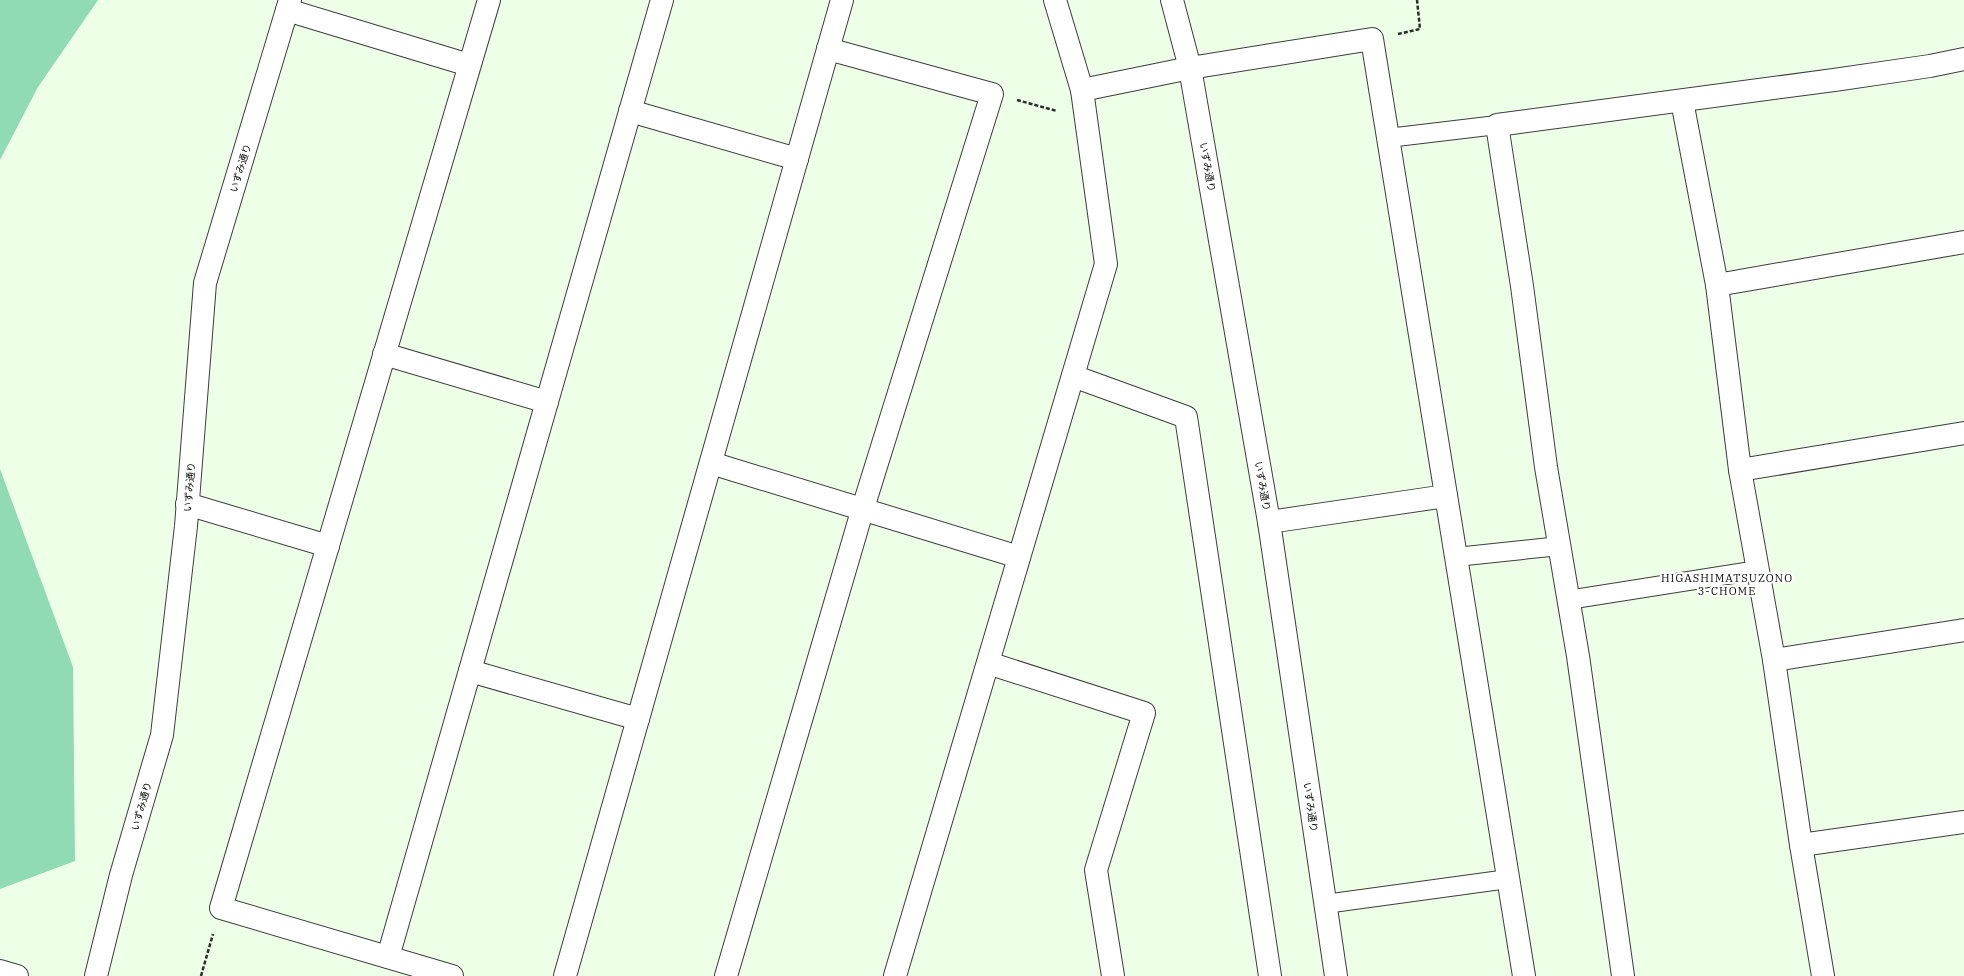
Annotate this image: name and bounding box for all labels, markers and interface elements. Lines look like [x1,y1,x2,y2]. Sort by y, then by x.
street label: いずみ通り [1197,141,1218,193]
street label: いずみ通り [227,142,254,194]
street label: いずみ通り [1252,460,1273,512]
street label: いずみ通り [181,462,198,513]
district label: HIGASHIMATSUZONO 3-CHOME [1661,571,1793,598]
street label: いずみ通り [128,780,155,832]
street label: いずみ通り [1301,781,1320,833]

